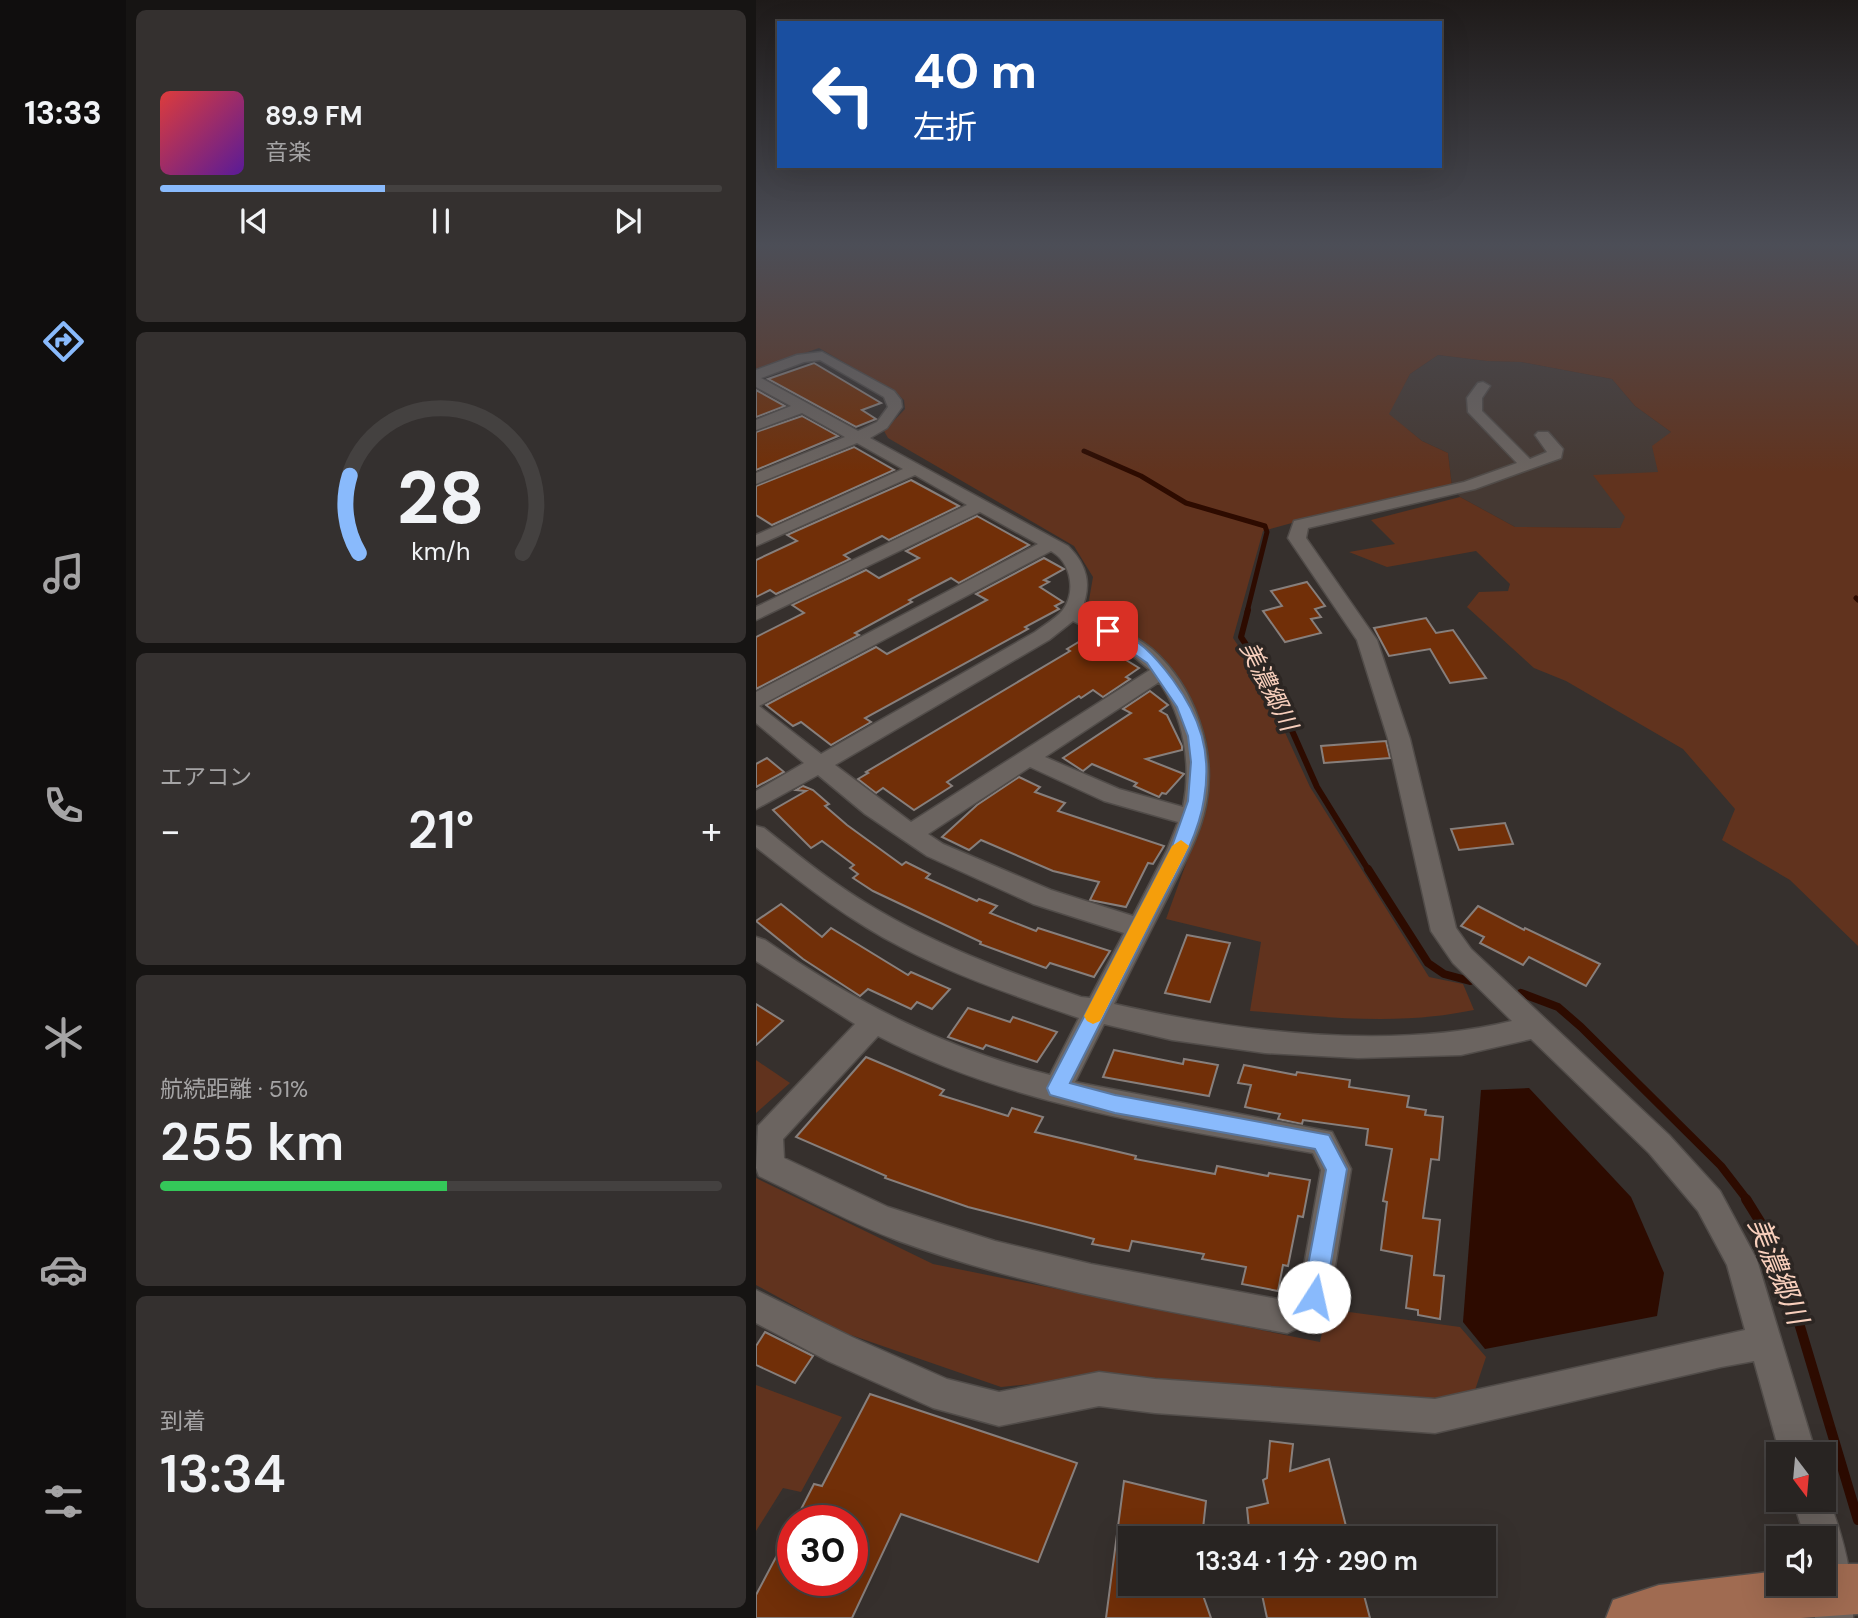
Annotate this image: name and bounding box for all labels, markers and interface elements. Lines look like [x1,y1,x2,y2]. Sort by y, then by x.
text: 40 m [913,39,1037,103]
icon: left [798,49,889,140]
text: 13:33 [24,92,102,134]
text: 89.9 FM [265,99,362,133]
text: 左折 [913,106,977,148]
text: 音楽 [265,137,311,167]
icon: previous [235,202,273,240]
icon: pause [422,202,460,240]
icon: next [609,202,647,240]
icon: directions [39,317,88,366]
text: 28 [397,452,485,547]
text: km/h [411,535,471,568]
icon: music [39,549,88,598]
pin [1078,601,1138,661]
icon: arrive [1089,612,1127,650]
water label: 美濃郷川 [1233,636,1306,738]
text: エアコン [160,762,252,792]
icon: phone [39,781,88,830]
text: 21° [408,796,474,864]
text: − [160,806,181,856]
text: + [701,806,722,856]
icon: climate [39,1013,88,1062]
text: 航続距離 · 51% [160,1074,308,1104]
text: 255 km [160,1108,344,1176]
water label: 美濃郷川 [1740,1212,1817,1333]
icon: car [39,1245,88,1294]
position arrow [1277,1260,1351,1334]
text: 到着 [160,1406,206,1436]
text: 13:34 [160,1440,286,1508]
north arrow [1766,1442,1836,1512]
map controls [1766,1442,1836,1596]
icon: filters [39,1477,88,1526]
speed limit sign: 30 [777,1505,868,1596]
button: sound [1766,1526,1836,1596]
text: 13:34 · 1 分 · 290 m [1196,1544,1418,1578]

